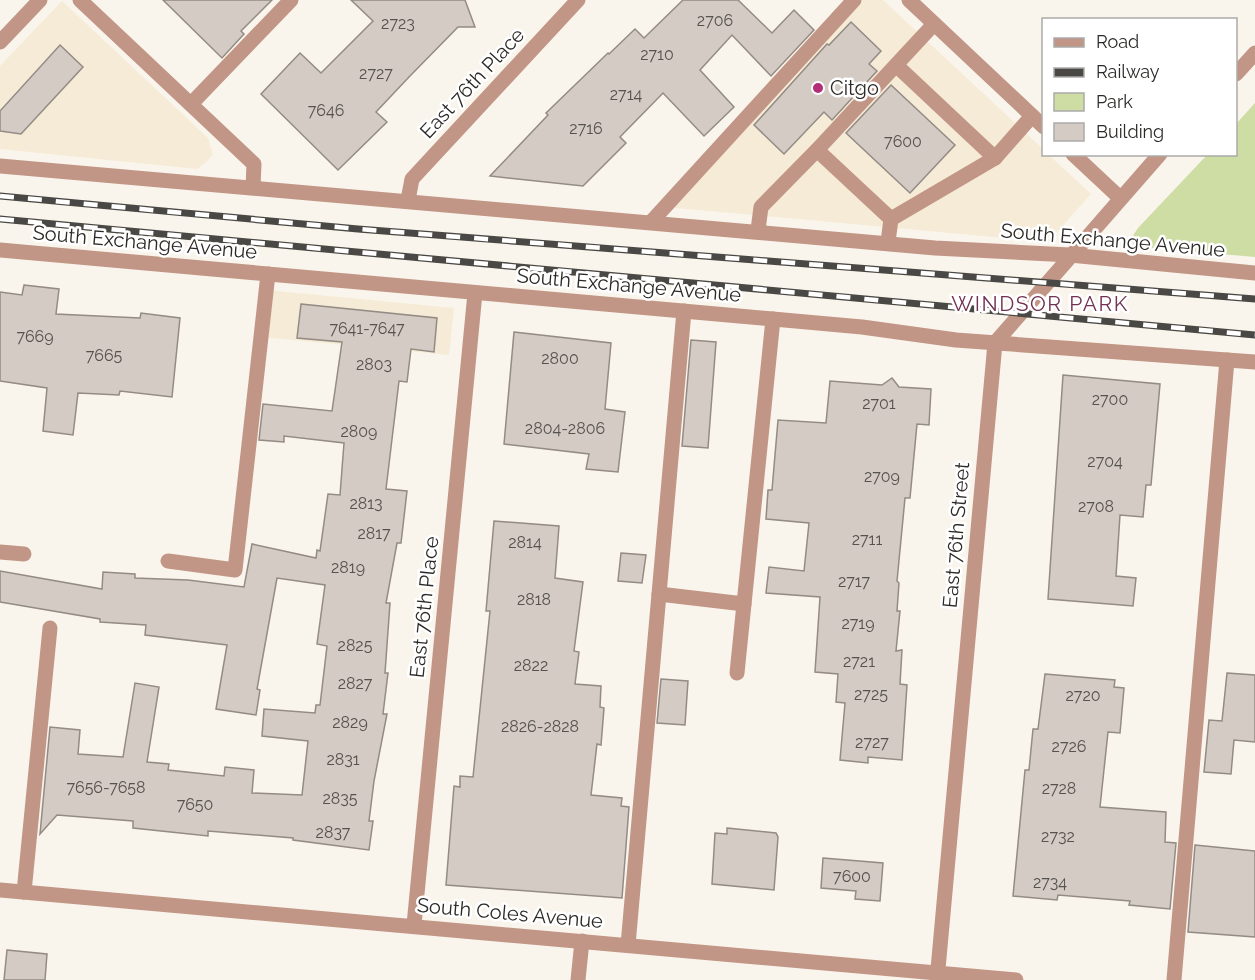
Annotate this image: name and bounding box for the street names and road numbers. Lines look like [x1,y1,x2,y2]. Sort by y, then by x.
street label: East 76th Place [415,23,529,143]
street label: South Exchange Avenue [1000,218,1226,262]
street label: South Exchange Avenue [32,220,258,264]
street label: South Exchange Avenue [516,263,742,307]
street label: East 76th Street [938,461,974,609]
street label: East 76th Place [405,535,443,679]
street label: South Coles Avenue [416,893,604,933]

